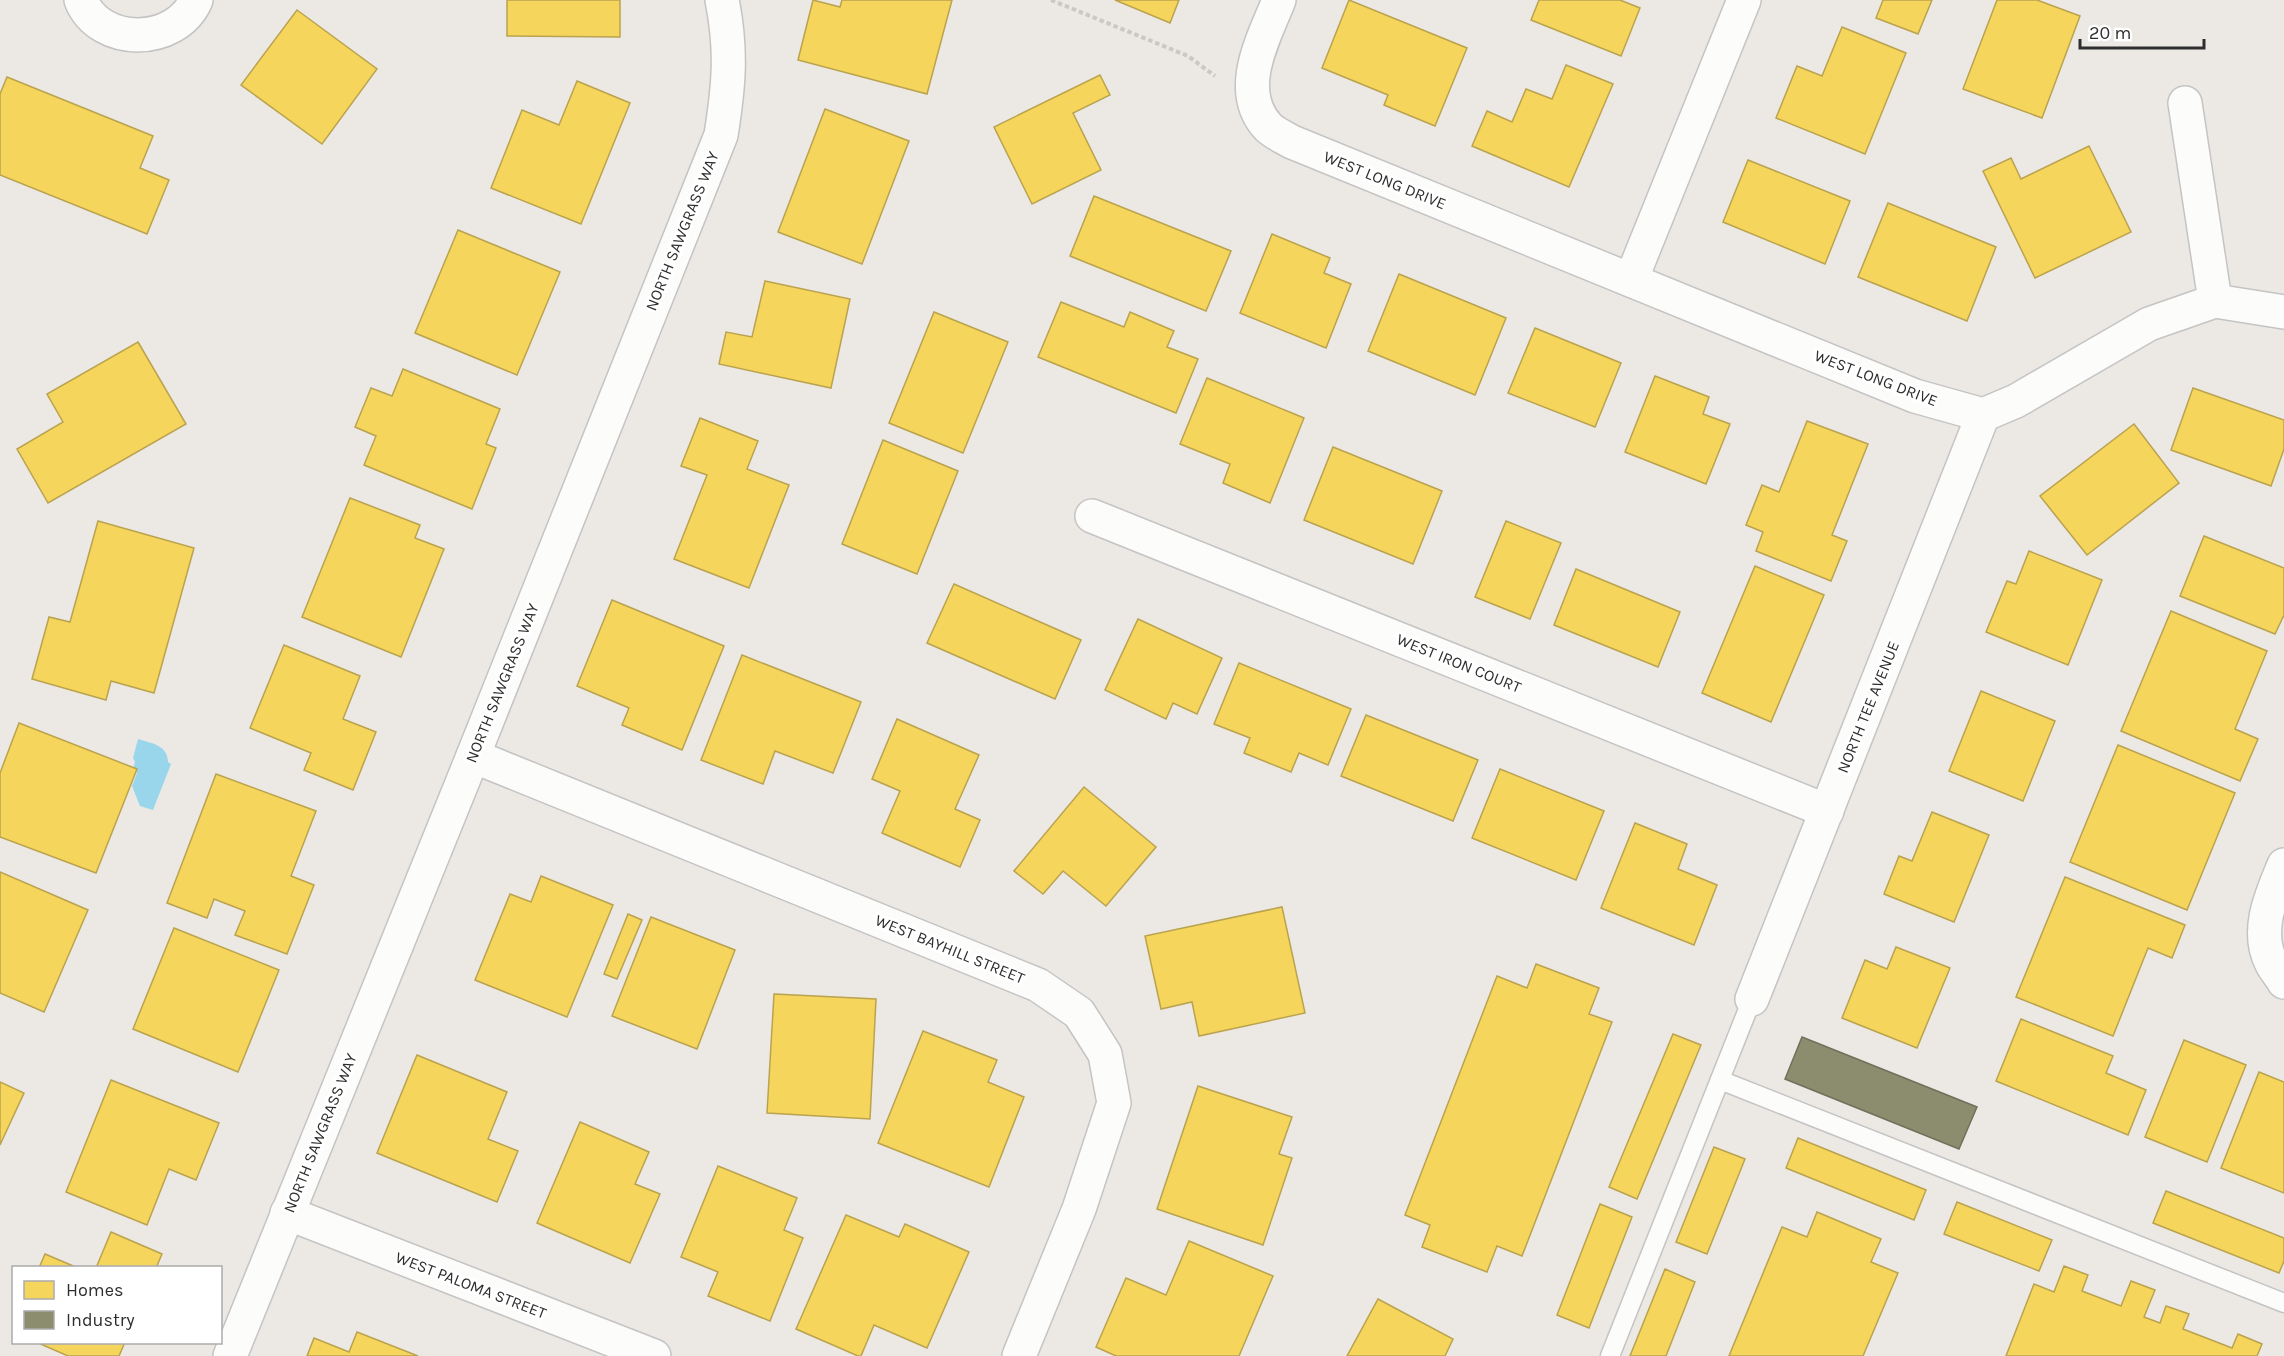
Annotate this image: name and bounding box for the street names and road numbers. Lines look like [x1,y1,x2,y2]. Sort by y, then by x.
street label: WEST LONG DRIVE [1321,147,1449,213]
street label: NORTH SAWGRASS WAY [641,148,723,313]
street label: WEST LONG DRIVE [1812,346,1940,410]
street label: NORTH SAWGRASS WAY [461,600,543,765]
street label: WEST IRON COURT [1394,629,1524,697]
street label: NORTH TEE AVENUE [1833,638,1903,776]
street label: WEST BAYHILL STREET [872,910,1028,988]
street label: NORTH SAWGRASS WAY [279,1050,361,1215]
street label: WEST PALOMA STREET [393,1247,549,1323]

